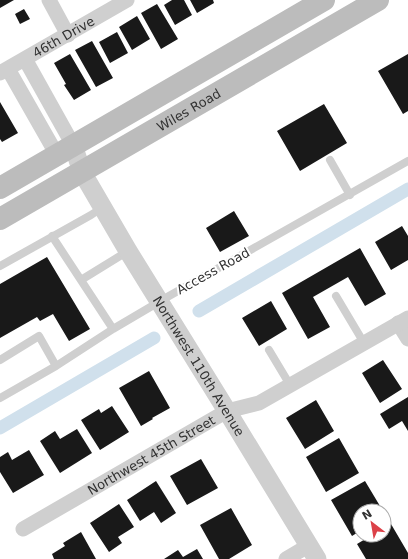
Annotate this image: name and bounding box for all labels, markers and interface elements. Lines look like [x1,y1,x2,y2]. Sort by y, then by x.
street label: 46th Drive [30,13,97,60]
street label: Wiles Road [154,85,223,134]
street label: Access Road [174,245,252,297]
street label: Northwest 110th Avenue [150,293,248,439]
street label: Northwest 45th Street [85,412,217,498]
north arrow [352,503,392,543]
text: N [360,507,374,523]

